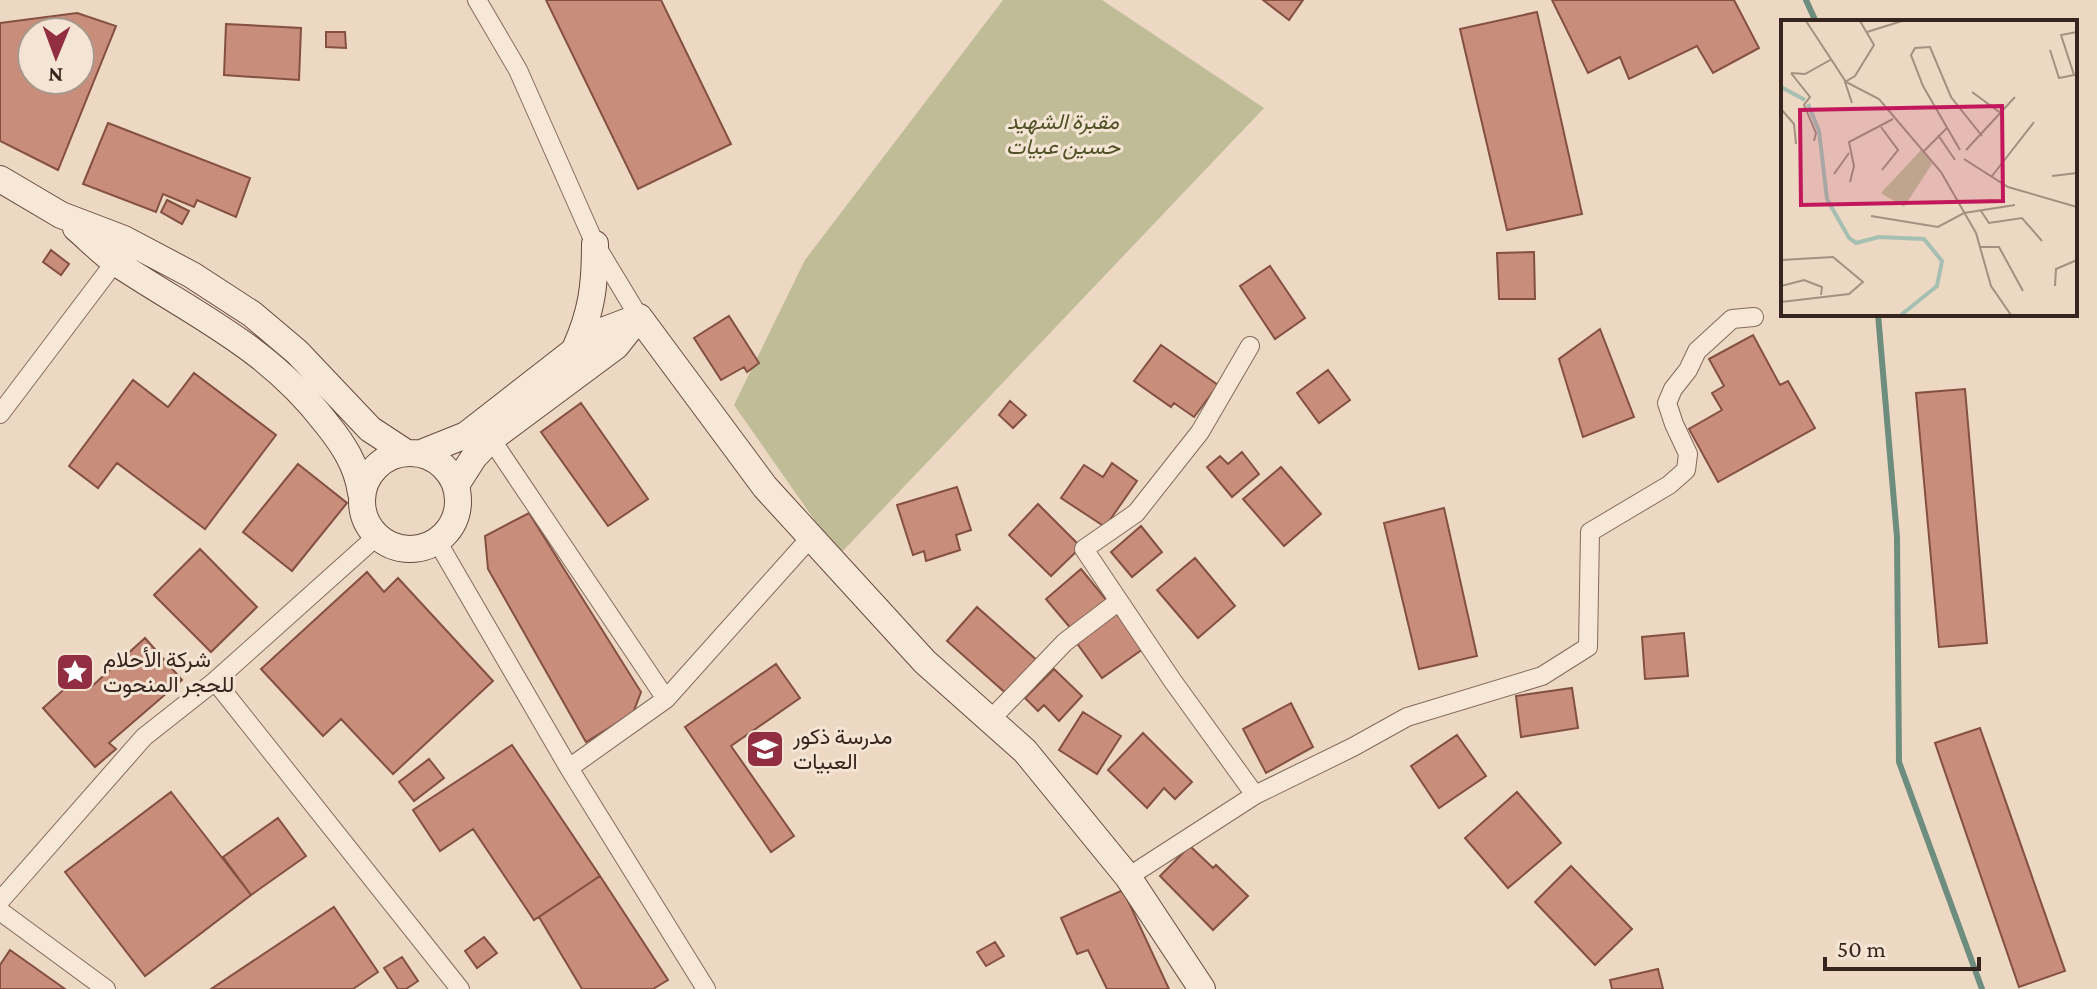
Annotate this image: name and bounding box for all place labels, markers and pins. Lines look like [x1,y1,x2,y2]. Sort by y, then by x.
place label: شركة الأحلام للحجر المنحوت [103,647,234,698]
place icon: شركة الأحلام للحجر المنحوت [54,651,96,693]
place label: مدرسة ذكور العبيات [792,724,892,774]
school or university icon: مدرسة ذكور العبيات [744,728,786,770]

